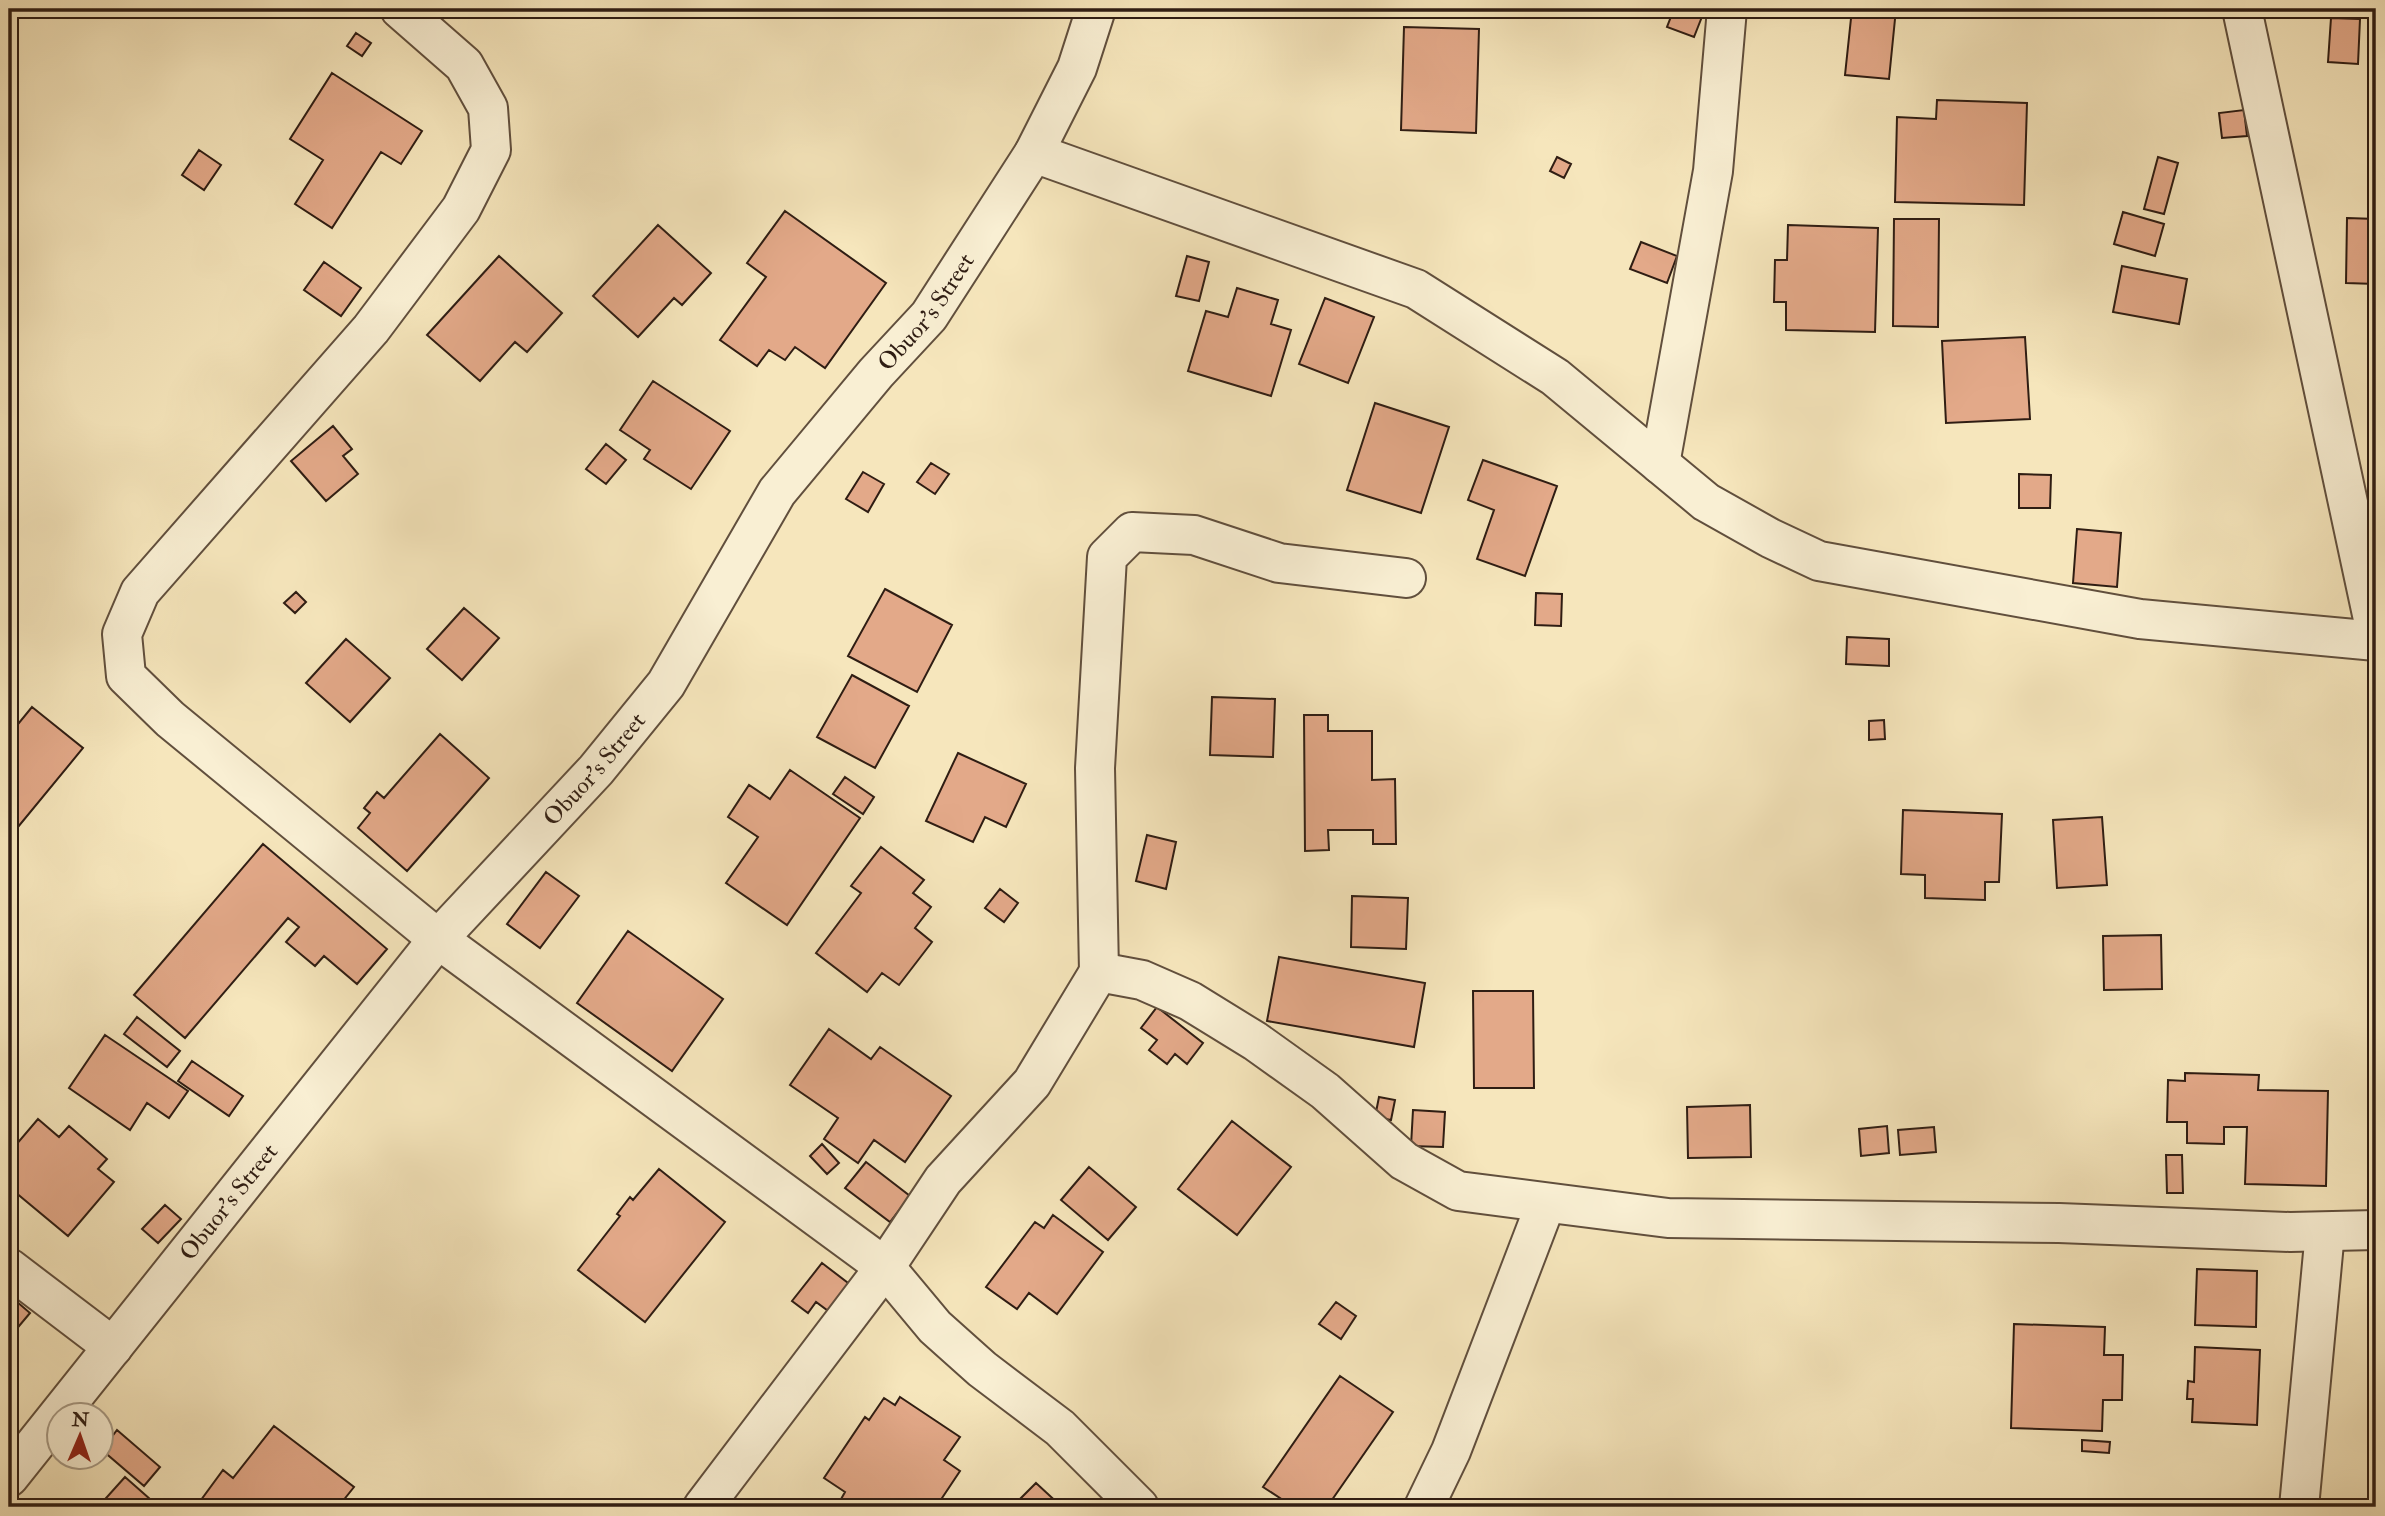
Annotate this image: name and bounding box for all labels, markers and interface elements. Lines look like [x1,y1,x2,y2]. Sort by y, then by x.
street label: Obuor’s Street [871,247,981,378]
street label: Obuor’s Street [537,706,653,833]
street label: Obuor’s Street [173,1137,285,1267]
north arrow [46,1400,116,1470]
text: N [71,1408,90,1432]

